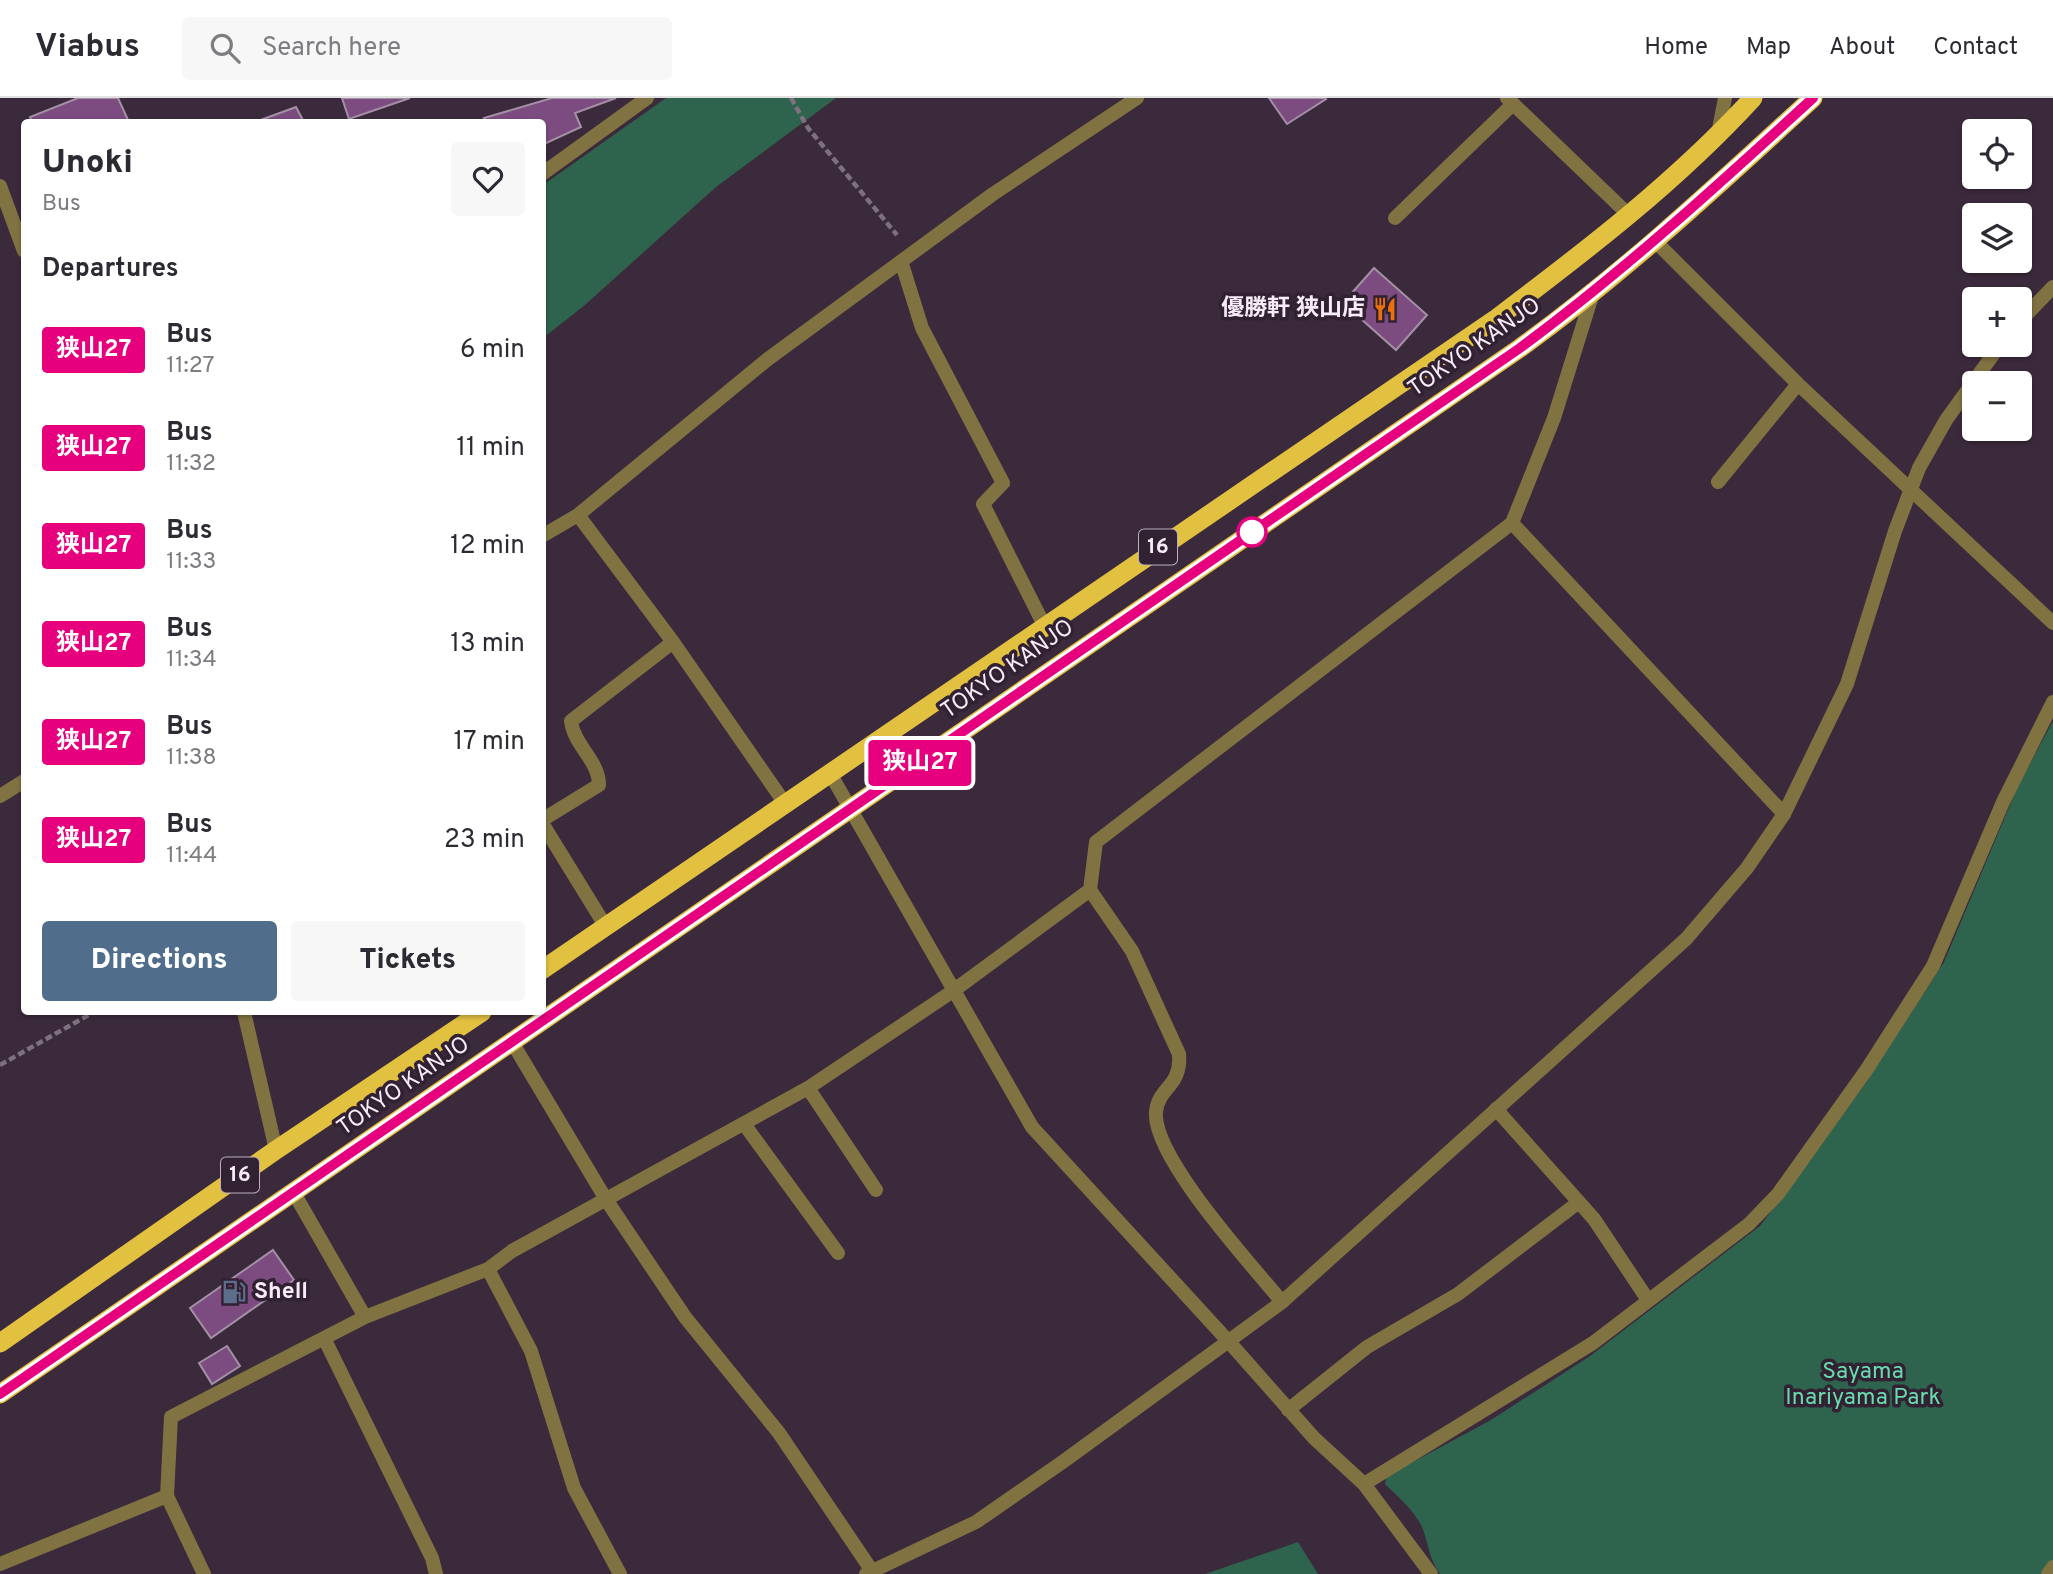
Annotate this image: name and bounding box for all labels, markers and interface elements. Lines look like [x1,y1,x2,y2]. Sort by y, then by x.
search box [182,17,672,80]
text: Viabus [35,27,140,69]
icon: search [206,29,244,67]
text: Search here [262,32,401,65]
text: Home [1644,33,1708,63]
text: Map [1746,33,1791,63]
text: About [1829,33,1895,63]
text: Contact [1933,33,2018,63]
map controls [1962,119,2032,441]
button: locate [1962,119,2032,189]
button: heart [451,142,525,216]
text: Unoki [42,143,133,185]
text: Bus [42,190,81,219]
button: layers [1962,203,2032,273]
text: Departures [42,253,179,286]
button: + [1962,287,2032,357]
street label: TOKYO KANJO [1403,292,1547,404]
place label: 優勝軒 狭山店 [1221,295,1365,324]
restaurant icon: 優勝軒 狭山店 [1371,295,1399,323]
text: Bus [166,319,212,352]
text: 6 min [460,334,525,367]
text: 狭山27 [56,335,131,365]
text: 11:27 [166,352,215,381]
button: − [1962,371,2032,441]
text: Bus [166,417,212,450]
text: 11 min [456,432,525,465]
text: 狭山27 [56,433,131,463]
text: 11:32 [166,450,216,479]
text: Bus [166,515,212,548]
unlabelled marker [1237,517,1267,547]
text: 12 min [450,530,525,563]
road number: 16 [1139,530,1177,564]
text: 狭山27 [56,531,131,561]
text: 11:33 [166,548,216,577]
text: Bus [166,613,212,646]
street label: TOKYO KANJO [936,614,1080,726]
text: 13 min [450,628,525,661]
text: 狭山27 [56,629,131,659]
text: 11:34 [166,646,217,675]
text: Bus [166,711,212,744]
text: 17 min [453,726,525,759]
text: 狭山27 [56,727,131,757]
line badge: 狭山27 [871,740,969,786]
text: 11:38 [166,744,217,773]
text: 狭山27 [882,748,958,778]
text: Bus [166,809,212,842]
text: 23 min [444,824,525,857]
text: 狭山27 [56,825,131,855]
text: 11:44 [166,842,217,871]
button: Directions [42,921,277,1001]
button: Tickets [291,921,525,1001]
street label: TOKYO KANJO [332,1031,476,1143]
road number: 16 [221,1158,259,1192]
fuel station icon: Shell [220,1278,248,1306]
place label: Shell [254,1278,308,1307]
park label: Sayama Inariyama Park [1785,1358,1941,1413]

